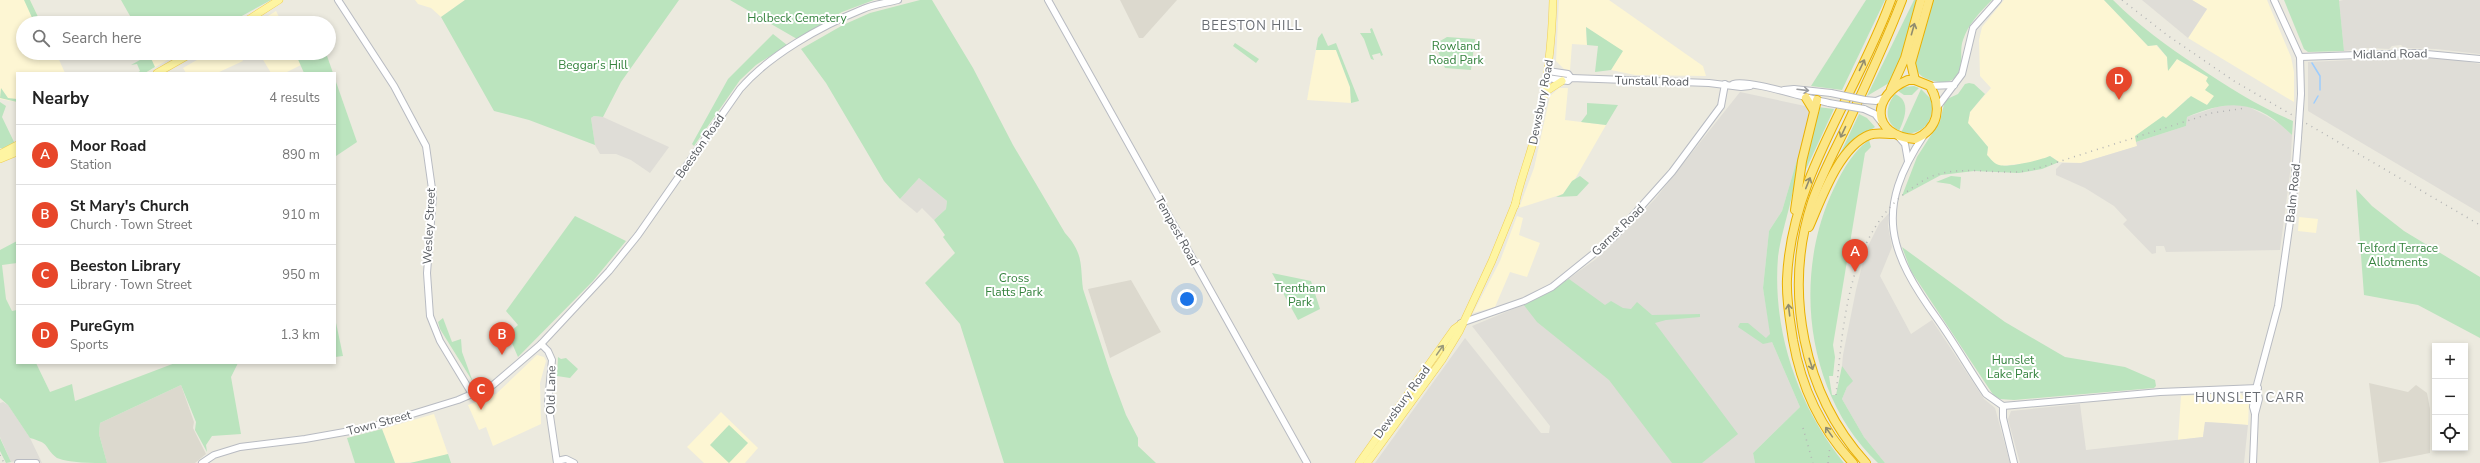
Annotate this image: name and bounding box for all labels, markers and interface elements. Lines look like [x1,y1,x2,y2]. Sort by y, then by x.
park label: Holbeck Cemetery [747,10,848,26]
search box [16,16,336,60]
district label: BEESTON HILL [1201,17,1303,35]
one-way arrow [1910,23,1917,36]
icon: search [30,27,52,49]
text: Search here [62,28,142,48]
park label: Rowland Road Park [1429,38,1484,68]
street label: Midland Road [2352,45,2428,63]
park label: Beggar's Hill [558,57,628,73]
street label: Dewsbury Road [1525,58,1557,146]
one-way arrow [1859,59,1866,71]
pin: D [2106,67,2132,100]
street label: Tunstall Road [1615,72,1689,90]
one-way arrow [1796,86,1809,93]
text: Nearby [32,87,89,110]
text: 4 results [269,89,320,107]
street label: Beeston Road [672,111,728,181]
one-way arrow [1839,125,1846,137]
text: Moor Road [70,136,146,156]
text: A [40,146,50,164]
text: 890 m [282,146,320,164]
text: Station [70,156,112,174]
street label: Balm Road [2282,163,2304,223]
one-way arrow [1804,178,1812,190]
street label: Wesley Street [419,187,439,265]
street label: Tempest Road [1151,193,1203,269]
text: St Mary's Church [70,196,189,216]
street label: Garnet Road [1588,201,1648,259]
text: B [41,206,49,224]
text: 910 m [282,206,320,224]
text: Church · Town Street [70,216,192,234]
pin: A [1842,239,1868,272]
park label: Telford Terrace Allotments [2358,240,2438,270]
text: Beeston Library [70,256,180,276]
text: C [41,266,49,284]
text: 950 m [282,266,320,284]
park label: Cross Flatts Park [985,270,1044,300]
text: Library · Town Street [70,276,192,294]
park label: Trentham Park [1274,280,1326,310]
your location [1177,289,1197,309]
one-way arrow [1785,304,1792,317]
text: PureGym [70,316,134,336]
pin: B [489,322,515,355]
text: D [40,326,50,344]
text: 1.3 km [280,326,320,344]
text: Sports [70,336,109,354]
map controls [2432,343,2468,451]
button: + [2432,343,2468,379]
one-way arrow [1436,345,1444,356]
park label: Hunslet Lake Park [1987,352,2040,382]
one-way arrow [1807,358,1815,370]
street label: Dewsbury Road [1370,362,1434,442]
street label: Old Lane [543,365,559,415]
pin: C [468,377,494,410]
button: − [2432,379,2468,415]
district label: HUNSLET CARR [2195,389,2305,407]
street label: Town Street [345,407,414,439]
button: locate [2432,415,2468,451]
one-way arrow [1825,427,1833,438]

